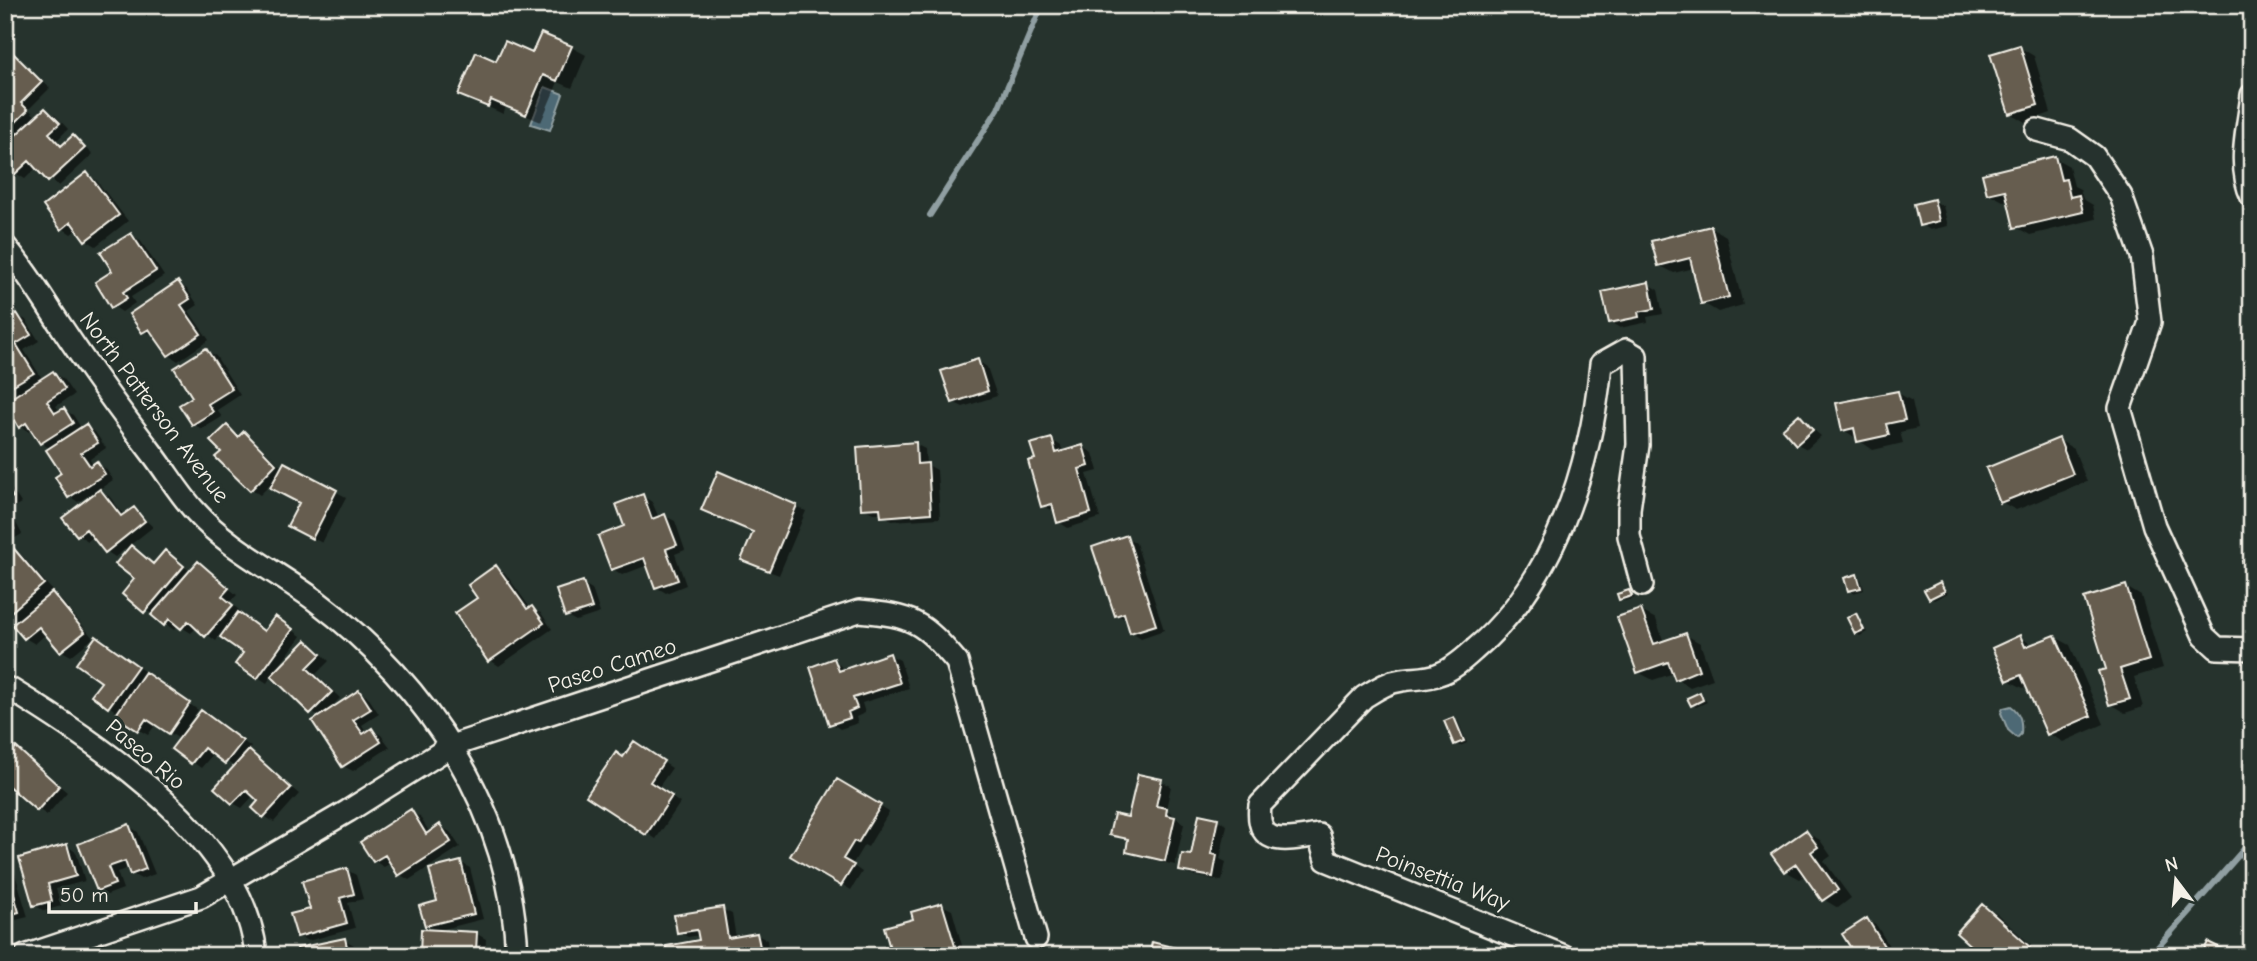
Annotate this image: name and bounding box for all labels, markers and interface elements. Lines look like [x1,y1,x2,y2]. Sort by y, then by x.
street label: North Patterson Avenue [74,307,235,508]
street label: Paseo Cameo [545,632,680,699]
street label: Paseo Rio [100,713,191,795]
street label: Poinsettia Way [1372,841,1514,917]
north arrow [2142,846,2212,916]
text: N [2163,852,2181,877]
scale bar [49,870,196,914]
text: 50 m [60,883,109,907]

